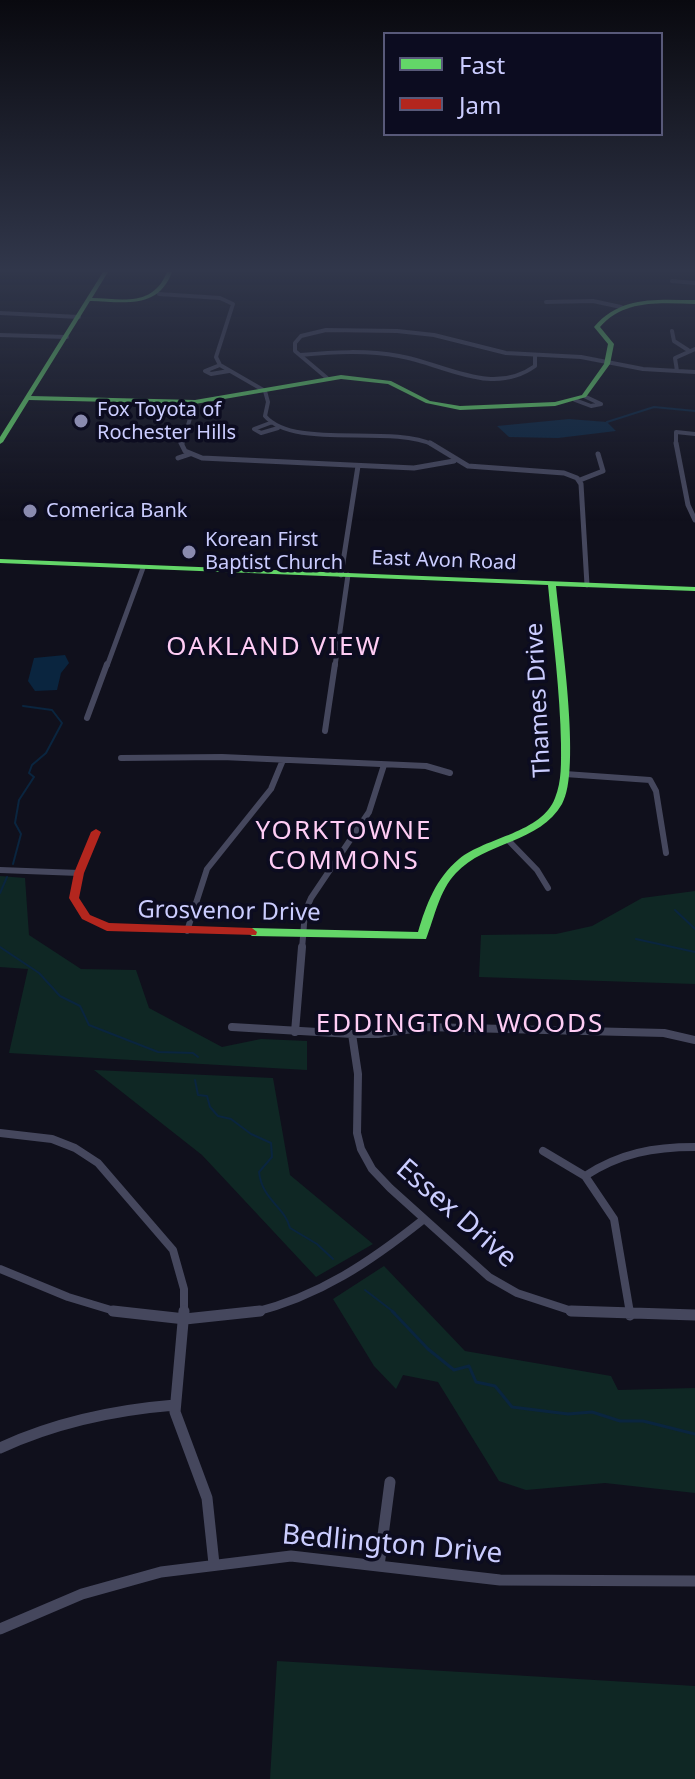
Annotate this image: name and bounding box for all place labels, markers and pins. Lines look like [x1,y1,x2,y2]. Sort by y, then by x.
place label: Fox Toyota of Rochester Hills [97,398,236,445]
marker: Fox Toyota of Rochester Hills [72,412,90,430]
place label: Comerica Bank [46,499,187,523]
marker: Comerica Bank [21,502,39,520]
place label: Korean First Baptist Church [205,528,343,575]
marker: Korean First Baptist Church [180,543,198,561]

